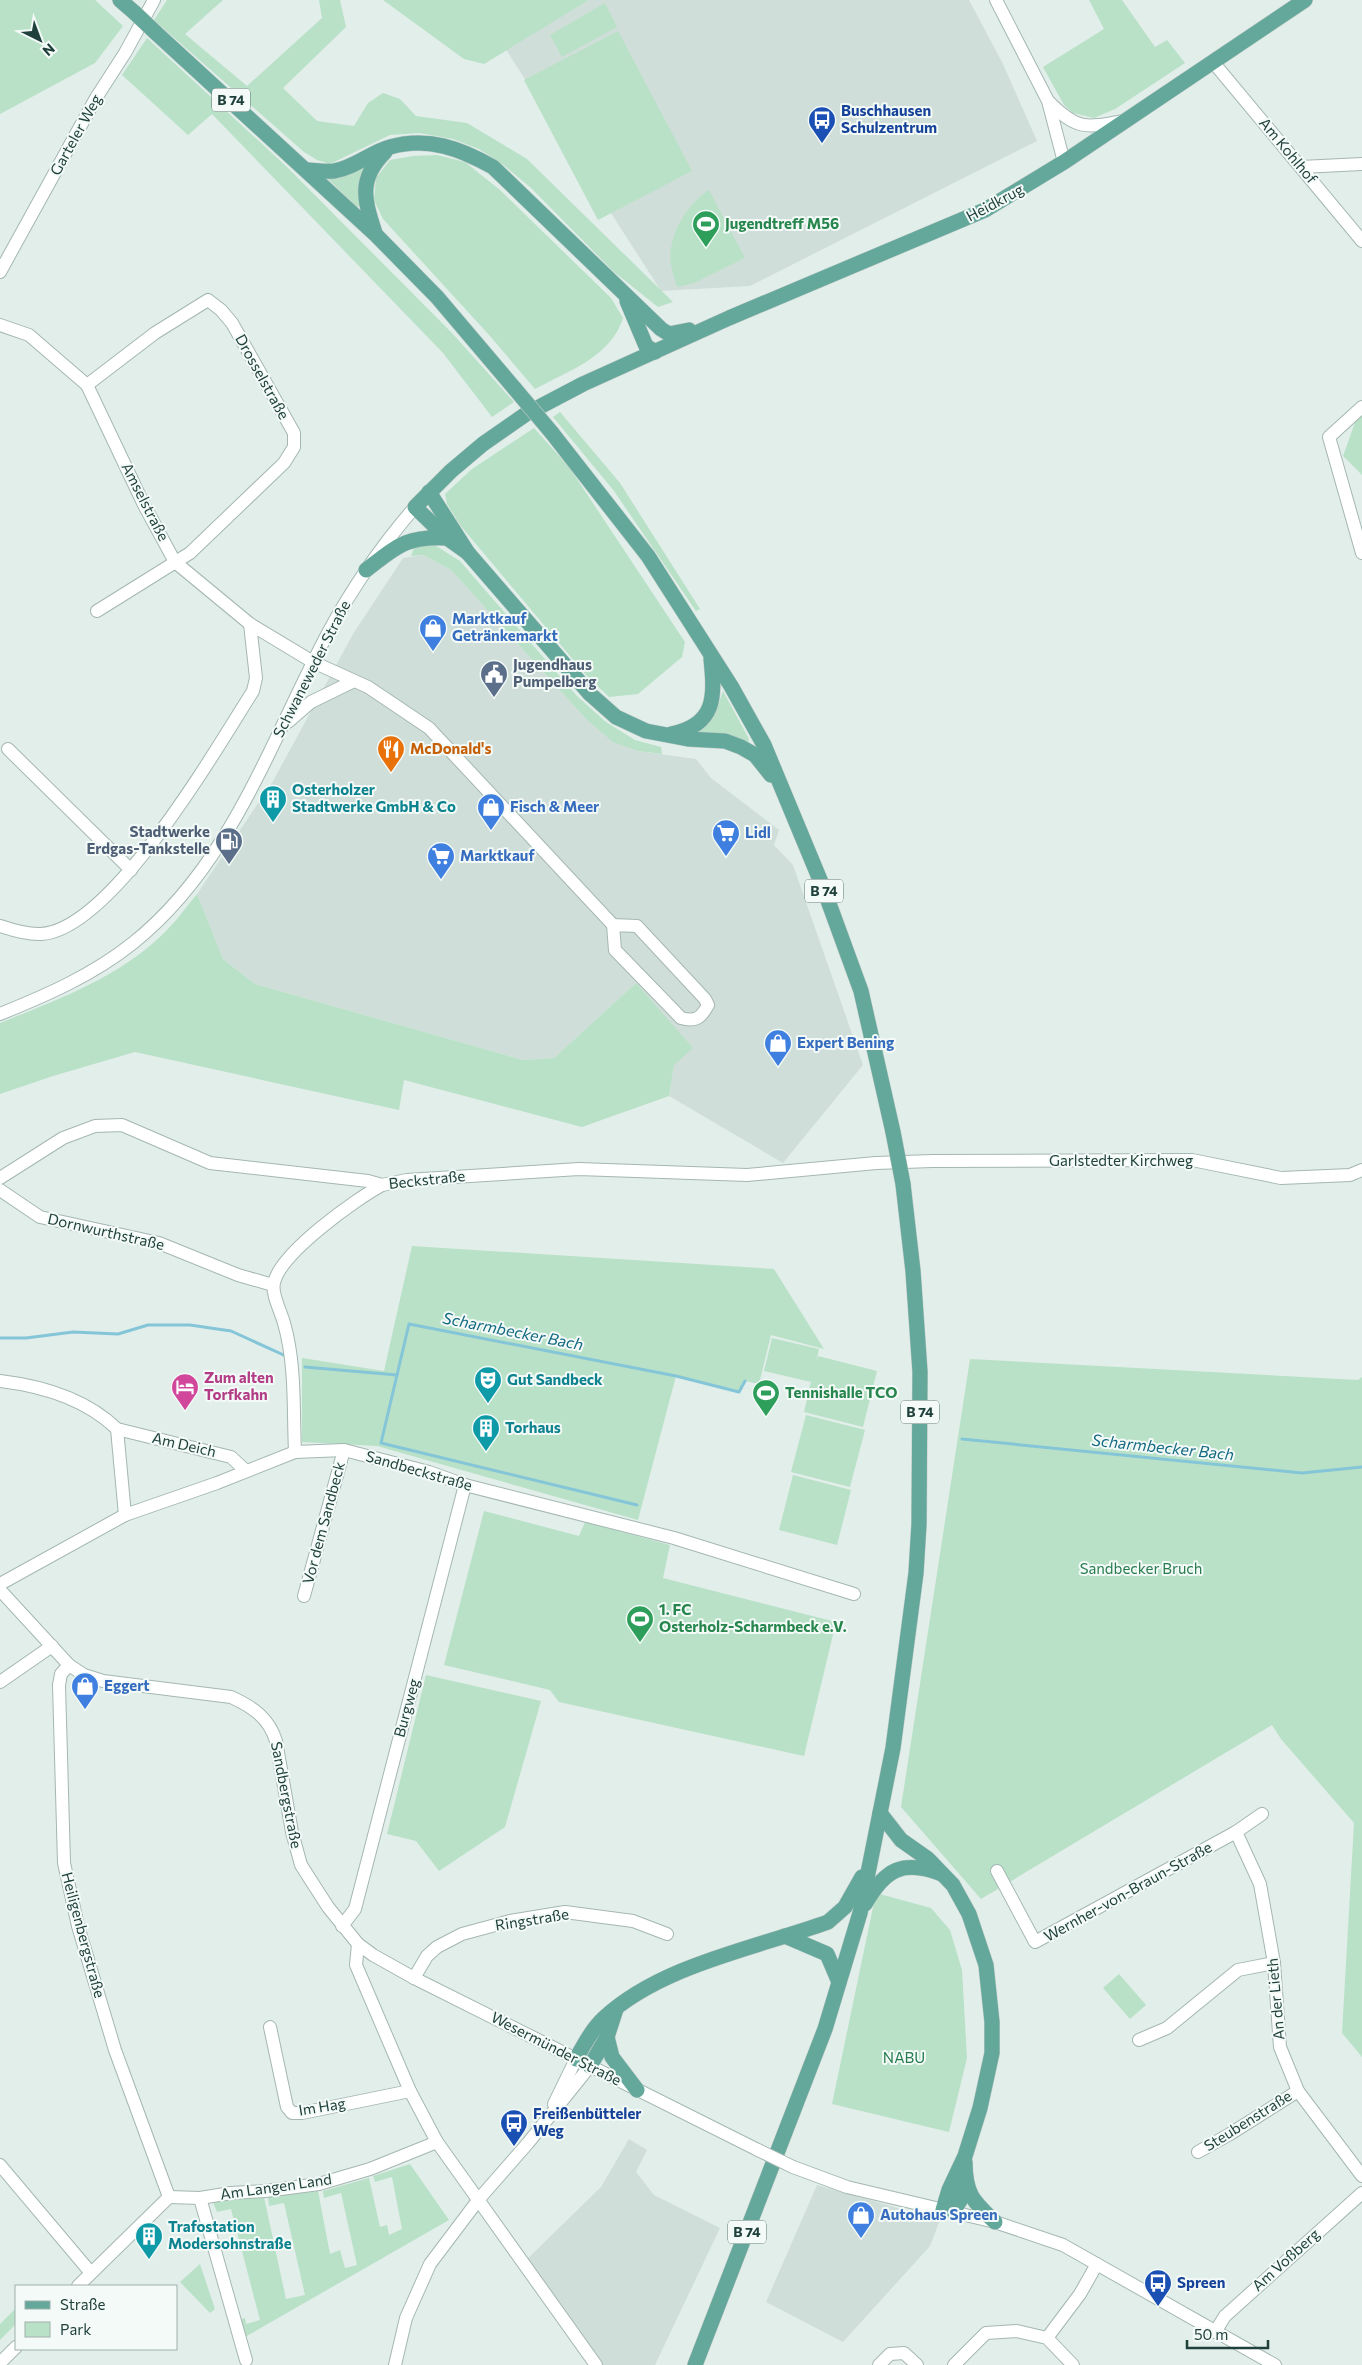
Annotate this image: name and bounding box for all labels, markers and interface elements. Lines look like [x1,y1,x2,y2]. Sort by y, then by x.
north arrow [15,15,65,65]
text: N [39,40,59,60]
road number: B 74 [212,88,250,112]
street label: Garteler Weg [46,91,105,178]
place label: Buschhausen Schulzentrum [841,101,937,136]
bus stop icon: Buschhausen Schulzentrum [807,105,837,144]
street label: Am Kohlhof [1256,114,1322,187]
street label: Heidkrug [963,180,1026,225]
sports icon: Jugendtreff M56 [691,209,721,248]
place label: Jugendtreff M56 [725,214,839,232]
street label: Drosselstraße [232,331,294,422]
street label: Amselstraße [118,459,173,544]
street label: Schwaneweder Straße [269,597,353,740]
place label: Marktkauf Getränkemarkt [452,609,558,644]
shop icon: Marktkauf Getränkemarkt [418,613,448,652]
place label: Jugendhaus Pumpelberg [513,655,596,690]
public building icon: Jugendhaus Pumpelberg [479,659,509,698]
restaurant icon: McDonald's [376,734,406,773]
place label: McDonald's [410,739,491,757]
place label: Osterholzer Stadtwerke GmbH & Co [292,780,456,815]
building icon: Osterholzer Stadtwerke GmbH & Co [258,784,288,823]
shop icon: Fisch & Meer [476,792,506,831]
place label: Fisch & Meer [510,797,599,815]
supermarket icon: Lidl [711,818,741,857]
place label: Stadtwerke Erdgas-Tankstelle [86,822,210,857]
place label: Lidl [745,823,771,841]
fuel station icon: Stadtwerke Erdgas-Tankstelle [214,826,244,865]
supermarket icon: Marktkauf [426,841,456,880]
place label: Marktkauf [460,846,535,864]
road number: B 74 [805,879,843,902]
shop icon: Expert Bening [763,1028,793,1067]
place label: Expert Bening [797,1033,894,1051]
street label: Garlstedter Kirchweg [1049,1151,1193,1169]
street label: Beckstraße [388,1166,466,1192]
street label: Dornwurthstraße [46,1209,166,1253]
water label: Scharmbecker Bach [441,1308,585,1353]
theatre icon: Gut Sandbeck [473,1365,503,1404]
place label: Zum alten Torfkahn [204,1368,274,1403]
place label: Gut Sandbeck [507,1370,603,1388]
hotel icon: Zum alten Torfkahn [170,1372,200,1411]
sports icon: Tennishalle TCO [751,1378,781,1417]
place label: Tennishalle TCO [785,1383,897,1401]
road number: B 74 [901,1400,939,1424]
building icon: Torhaus [471,1413,501,1452]
place label: Torhaus [505,1418,561,1436]
street label: Am Deich [150,1428,218,1460]
water label: Scharmbecker Bach [1091,1430,1235,1463]
street label: Sandbeckstraße [364,1446,475,1494]
street label: Vor dem Sandbeck [298,1460,348,1586]
park label: Sandbecker Bruch [1080,1559,1202,1577]
place label: 1. FC Osterholz-Scharmbeck e.V. [659,1600,847,1635]
sports icon: 1. FC Osterholz-Scharmbeck e.V. [625,1604,655,1643]
shop icon: Eggert [70,1671,100,1710]
place label: Eggert [104,1676,150,1694]
street label: Burgweg [390,1676,422,1739]
street label: Sandbergstraße [268,1740,306,1850]
street label: Wernher-von-Braun-Straße [1040,1837,1215,1945]
street label: Heiligenbergstraße [58,1870,109,2000]
street label: Ringstraße [494,1904,570,1934]
street label: An der Lieth [1262,1957,1288,2041]
street label: Wesermünder Straße [488,2007,625,2089]
park label: NABU [883,2048,925,2066]
street label: Steubenstraße [1200,2086,1295,2154]
street label: Im Hag [297,2093,347,2119]
place label: Freißenbütteler Weg [533,2104,642,2139]
bus stop icon: Freißenbütteler Weg [499,2108,529,2147]
street label: Am Langen Land [219,2169,333,2203]
shop icon: Autohaus Spreen [846,2200,876,2239]
place label: Autohaus Spreen [880,2205,998,2223]
place label: Trafostation Modersohnstraße [168,2217,292,2252]
road number: B 74 [728,2220,766,2244]
building icon: Trafostation Modersohnstraße [134,2221,164,2260]
street label: Am Voßberg [1248,2224,1323,2294]
bus stop icon: Spreen [1143,2268,1173,2307]
place label: Spreen [1177,2273,1225,2291]
legend [15,2285,178,2350]
text: Straße [60,2295,106,2313]
scale bar [1187,2318,1268,2350]
text: Park [60,2320,91,2338]
text: 50 m [1194,2325,1228,2343]

